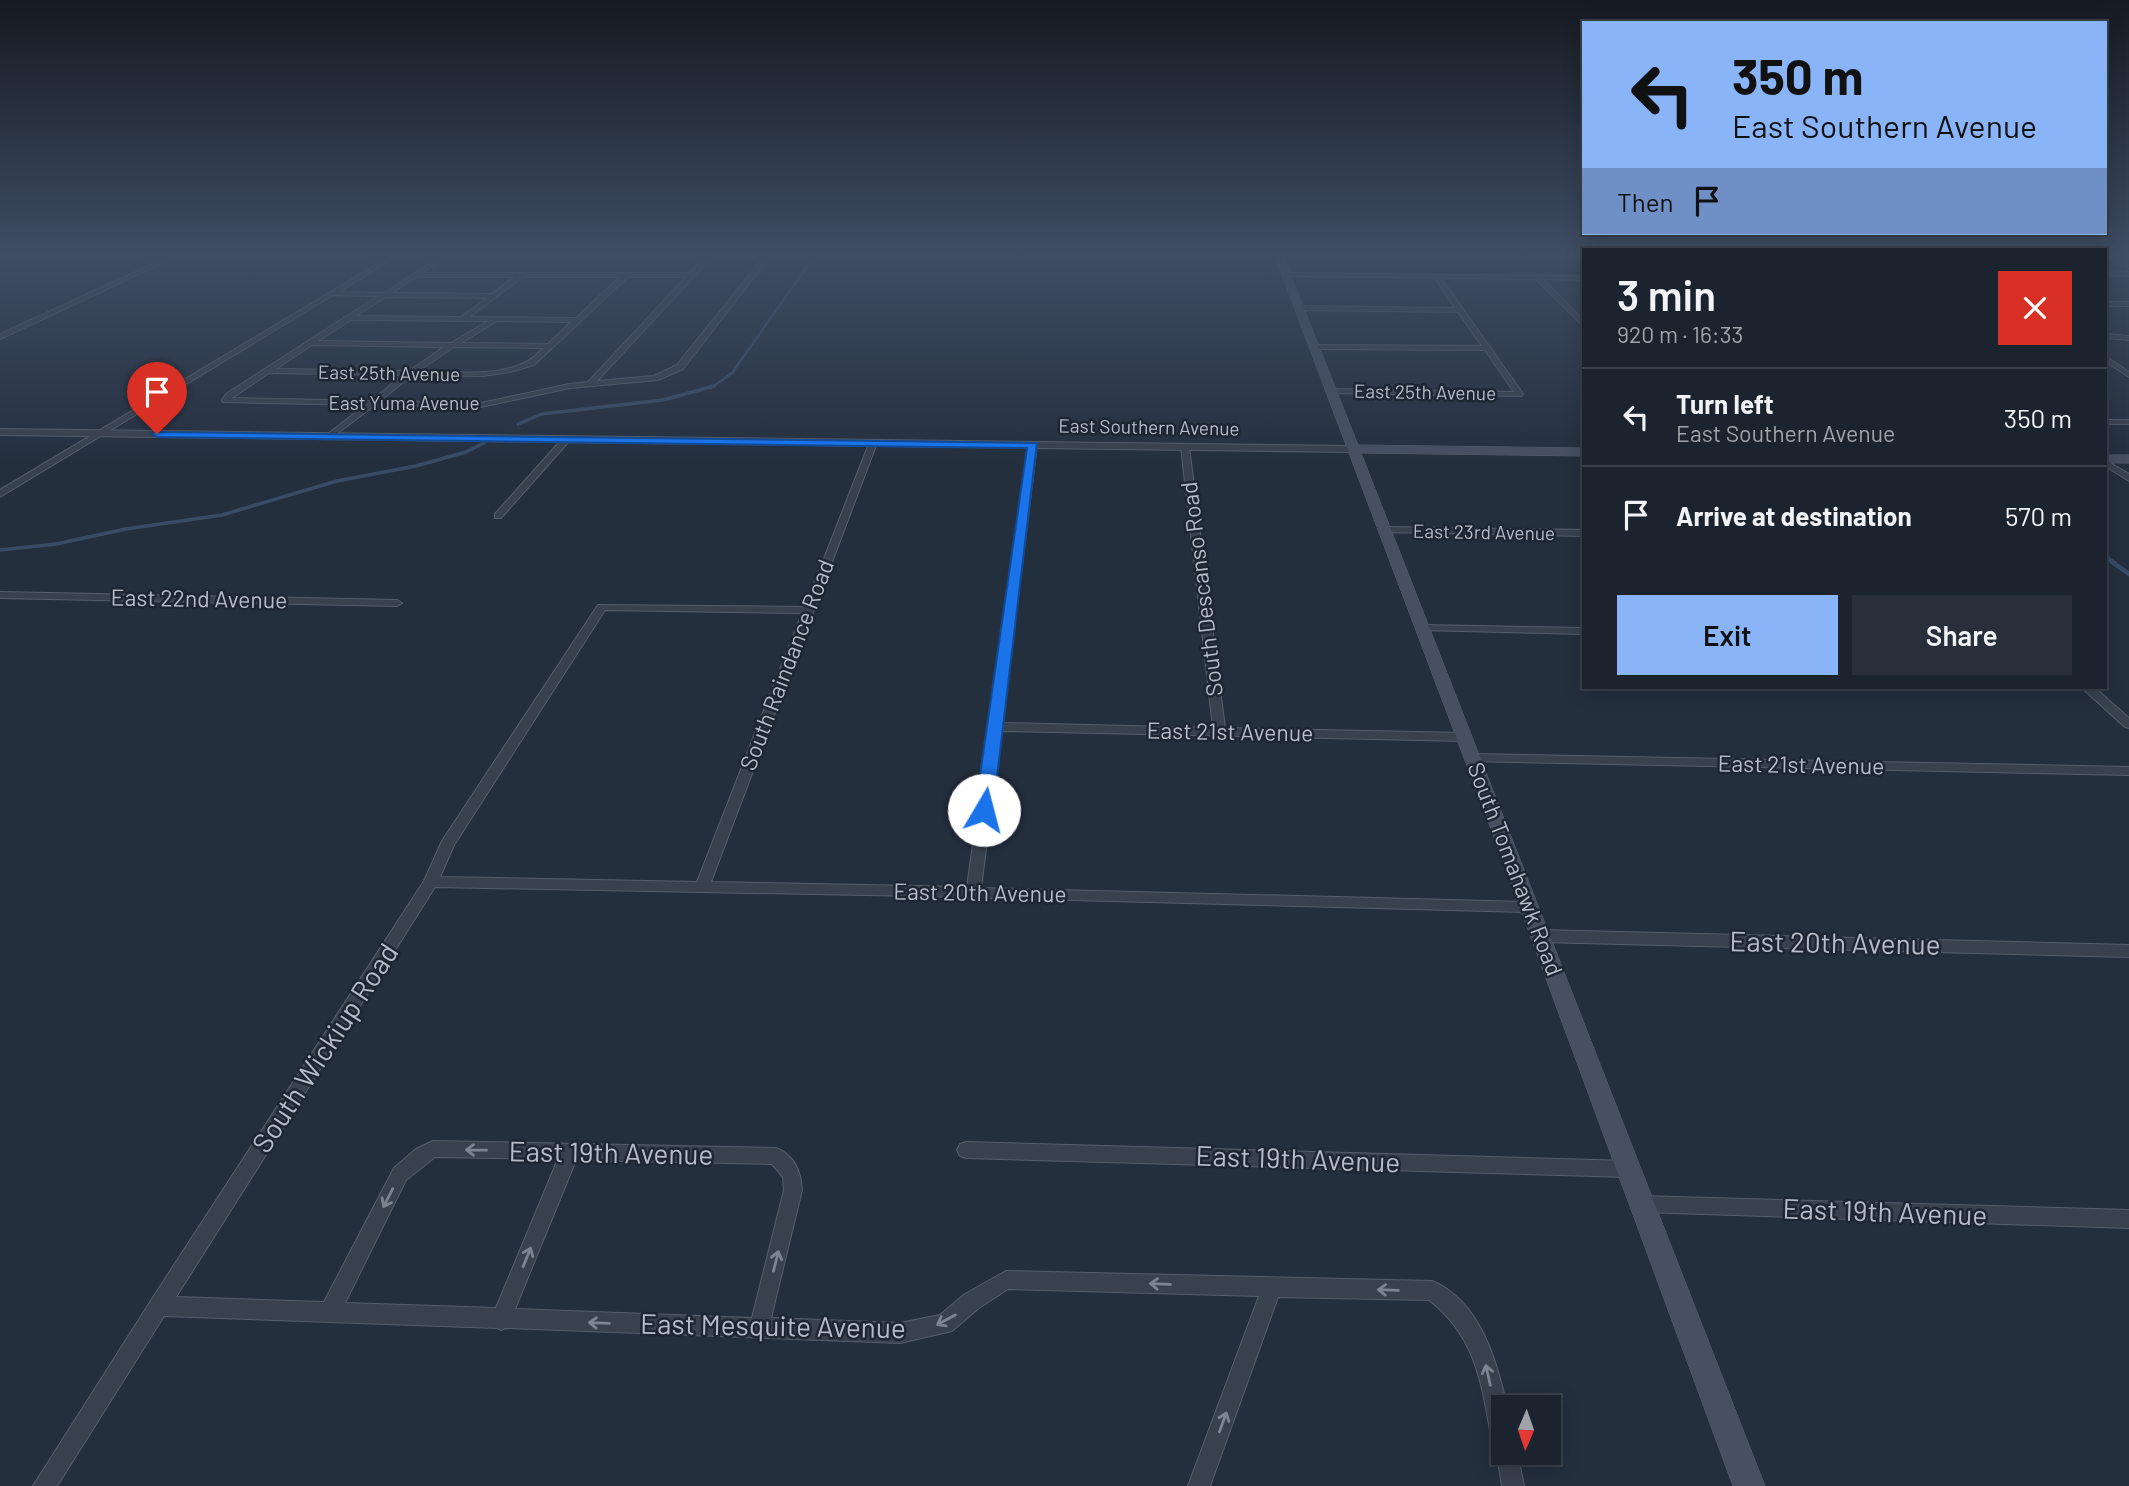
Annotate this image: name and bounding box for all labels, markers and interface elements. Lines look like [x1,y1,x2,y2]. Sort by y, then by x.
text: 350 m [1732,46,1864,105]
icon: left [1617,49,1708,140]
text: East Southern Avenue [1732,106,2037,144]
icon: arrive [1688,182,1726,220]
text: Then [1617,186,1674,217]
text: 3 min [1617,269,1716,319]
button: close [1998,271,2072,345]
text: 920 m · 16:33 [1617,320,1743,348]
street label: East 25th Avenue [318,360,460,385]
pin [127,362,187,434]
icon: arrive [138,373,176,411]
street label: East 25th Avenue [1354,379,1496,404]
text: Turn left [1676,388,1774,419]
street label: East Yuma Avenue [328,391,480,414]
icon: left [1617,398,1655,436]
text: 350 m [2004,402,2072,433]
street label: East Southern Avenue [1058,413,1240,440]
text: East Southern Avenue [1676,419,1895,447]
street label: South Descanso Road [1174,480,1228,698]
icon: arrive [1617,496,1655,534]
text: Arrive at destination [1676,500,1912,531]
text: 570 m [2005,500,2072,531]
street label: East 23rd Avenue [1413,519,1555,544]
street label: South Raindance Road [733,555,839,774]
street label: East 22nd Avenue [110,582,288,614]
button: Exit [1617,595,1838,675]
button: Share [1852,595,2072,675]
street label: East 21st Avenue [1146,716,1314,746]
street label: East 21st Avenue [1717,749,1885,779]
street label: South Tomahawk Road [1462,758,1570,979]
position arrow [947,773,1021,847]
street label: East 20th Avenue [893,876,1067,908]
street label: East 20th Avenue [1729,923,1941,961]
street label: South Wickiup Road [244,936,405,1159]
street label: East 19th Avenue [508,1133,714,1171]
street label: East 19th Avenue [1195,1137,1401,1179]
one-way arrow [464,1143,487,1157]
one-way arrow [381,1187,395,1207]
street label: East 19th Avenue [1782,1190,1988,1232]
one-way arrow [522,1246,535,1268]
one-way arrow [769,1250,783,1273]
one-way arrow [1149,1277,1172,1290]
one-way arrow [1377,1283,1400,1296]
street label: East Mesquite Avenue [640,1306,906,1344]
one-way arrow [936,1313,956,1327]
one-way arrow [587,1316,610,1329]
one-way arrow [1481,1364,1495,1387]
north arrow [1491,1395,1561,1465]
map controls [1491,1395,1561,1465]
one-way arrow [1218,1411,1230,1433]

